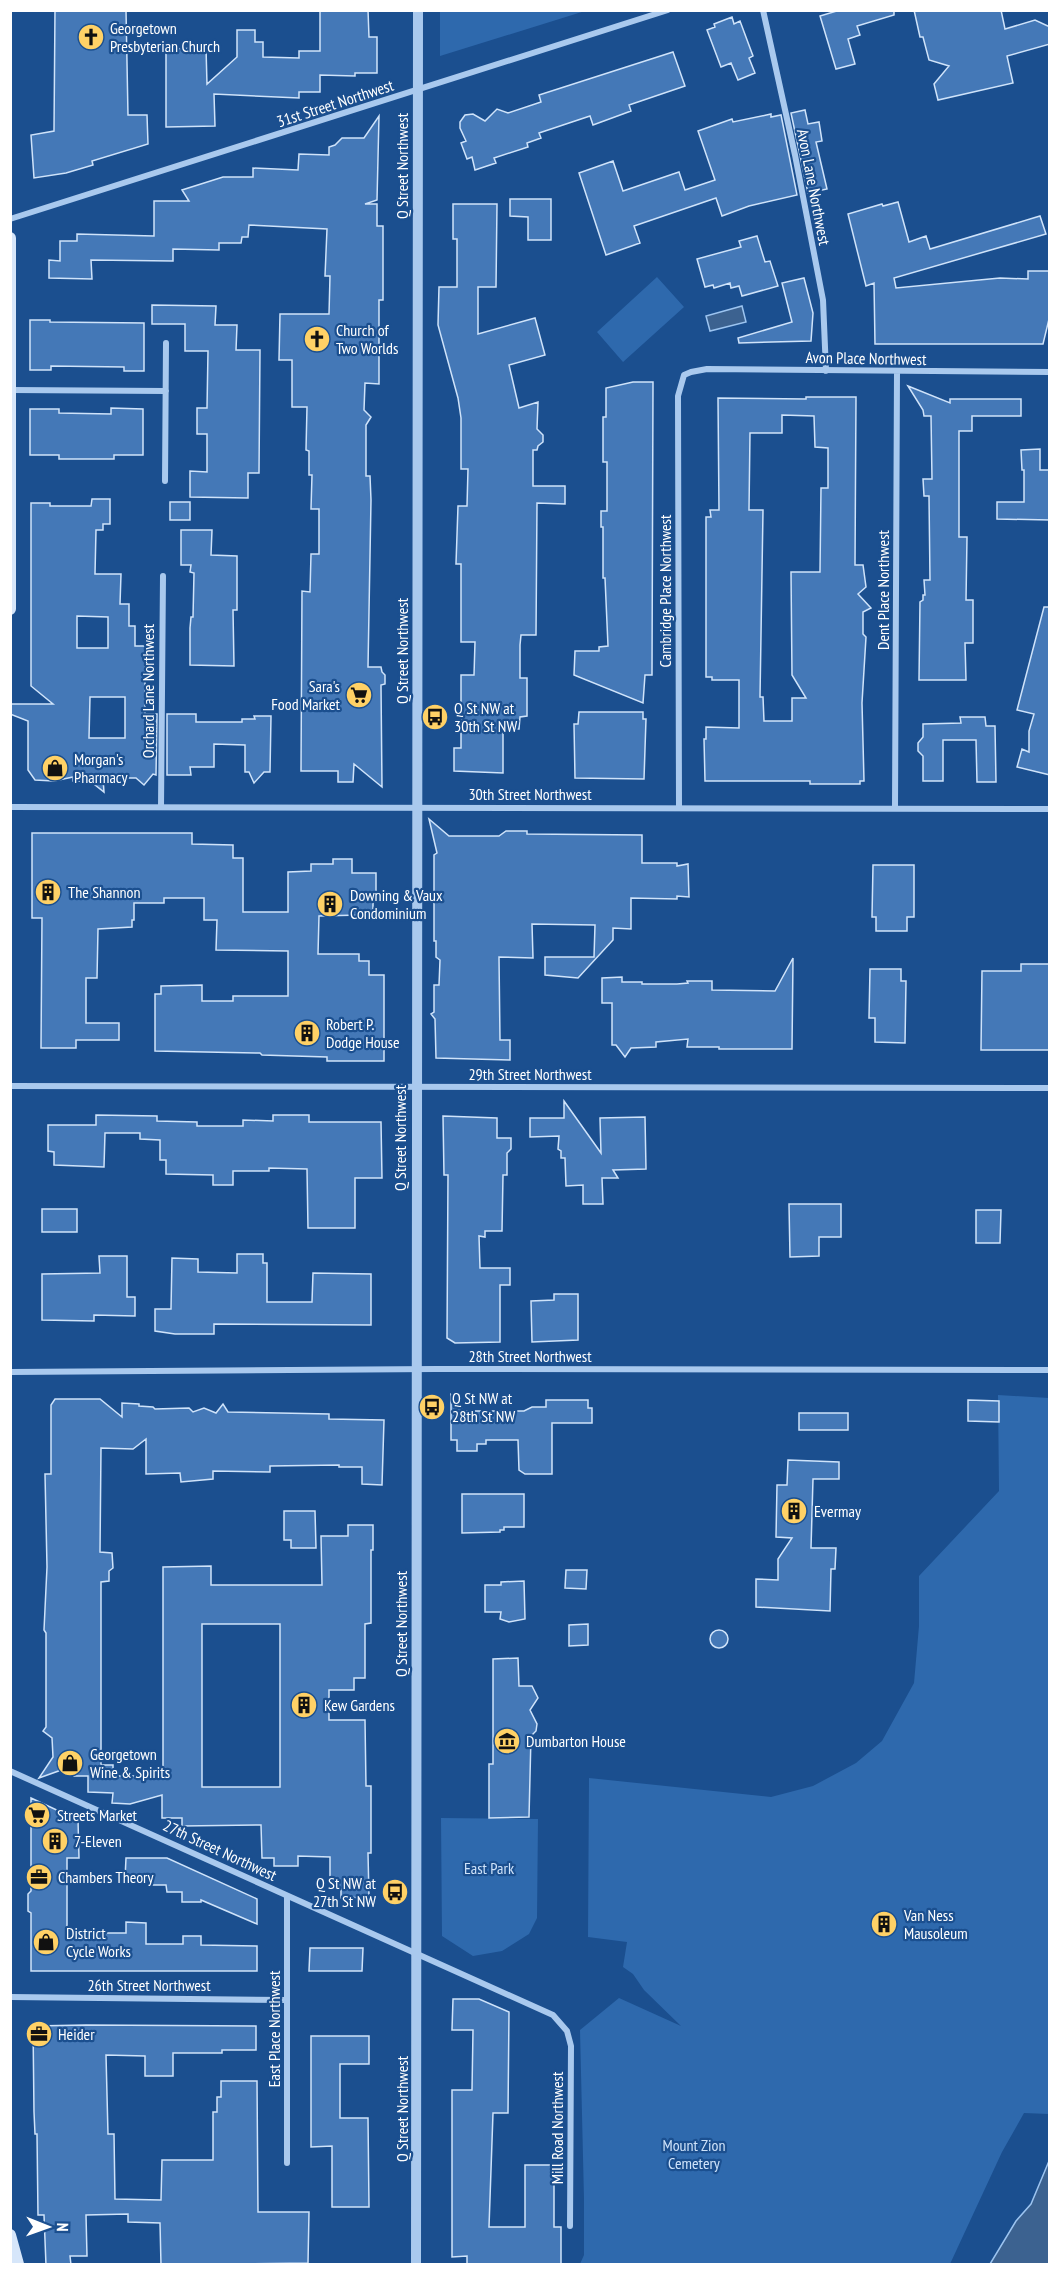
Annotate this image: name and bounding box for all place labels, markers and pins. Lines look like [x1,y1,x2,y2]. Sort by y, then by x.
place label: Georgetown Presbyterian Church [110,18,220,56]
church icon: Georgetown Presbyterian Church [76,22,106,52]
place label: Church of Two Worlds [336,320,398,358]
church icon: Church of Two Worlds [302,324,332,354]
place label: Sara's Food Market [271,676,341,714]
supermarket icon: Sara's Food Market [344,680,374,710]
place label: Q St NW at 30th St NW [454,698,517,736]
bus stop icon: Q St NW at 30th St NW [420,702,450,732]
place label: Morgan's Pharmacy [74,749,127,787]
shop icon: Morgan's Pharmacy [40,753,70,783]
building icon: The Shannon [33,877,63,907]
place label: The Shannon [68,882,140,902]
place label: Downing & Vaux Condominium [350,885,443,923]
building icon: Downing & Vaux Condominium [315,889,345,919]
place label: Robert P. Dodge House [326,1014,400,1052]
building icon: Robert P. Dodge House [292,1018,322,1048]
place label: Q St NW at 28th St NW [452,1388,515,1426]
bus stop icon: Q St NW at 28th St NW [417,1392,447,1422]
building icon: Evermay [779,1496,809,1526]
place label: Evermay [814,1501,861,1521]
building icon: Kew Gardens [289,1690,319,1720]
place label: Kew Gardens [324,1695,395,1715]
museum icon: Dumbarton House [492,1726,522,1756]
place label: Dumbarton House [526,1731,626,1751]
place label: Georgetown Wine & Spirits [90,1744,170,1782]
shop icon: Georgetown Wine & Spirits [55,1748,85,1778]
supermarket icon: Streets Market [22,1800,52,1830]
place label: Streets Market [57,1805,138,1825]
building icon: 7-Eleven [40,1826,70,1856]
place label: 7-Eleven [74,1831,122,1851]
office icon: Chambers Theory [24,1862,54,1892]
place label: Chambers Theory [58,1867,154,1887]
place label: Q St NW at 27th St NW [313,1873,377,1911]
bus stop icon: Q St NW at 27th St NW [380,1877,410,1907]
place label: Van Ness Mausoleum [903,1905,968,1943]
building icon: Van Ness Mausoleum [869,1909,899,1939]
place label: District Cycle Works [66,1923,131,1961]
shop icon: District Cycle Works [31,1927,61,1957]
office icon: Heider [24,2019,54,2049]
place label: Heider [58,2024,95,2044]

